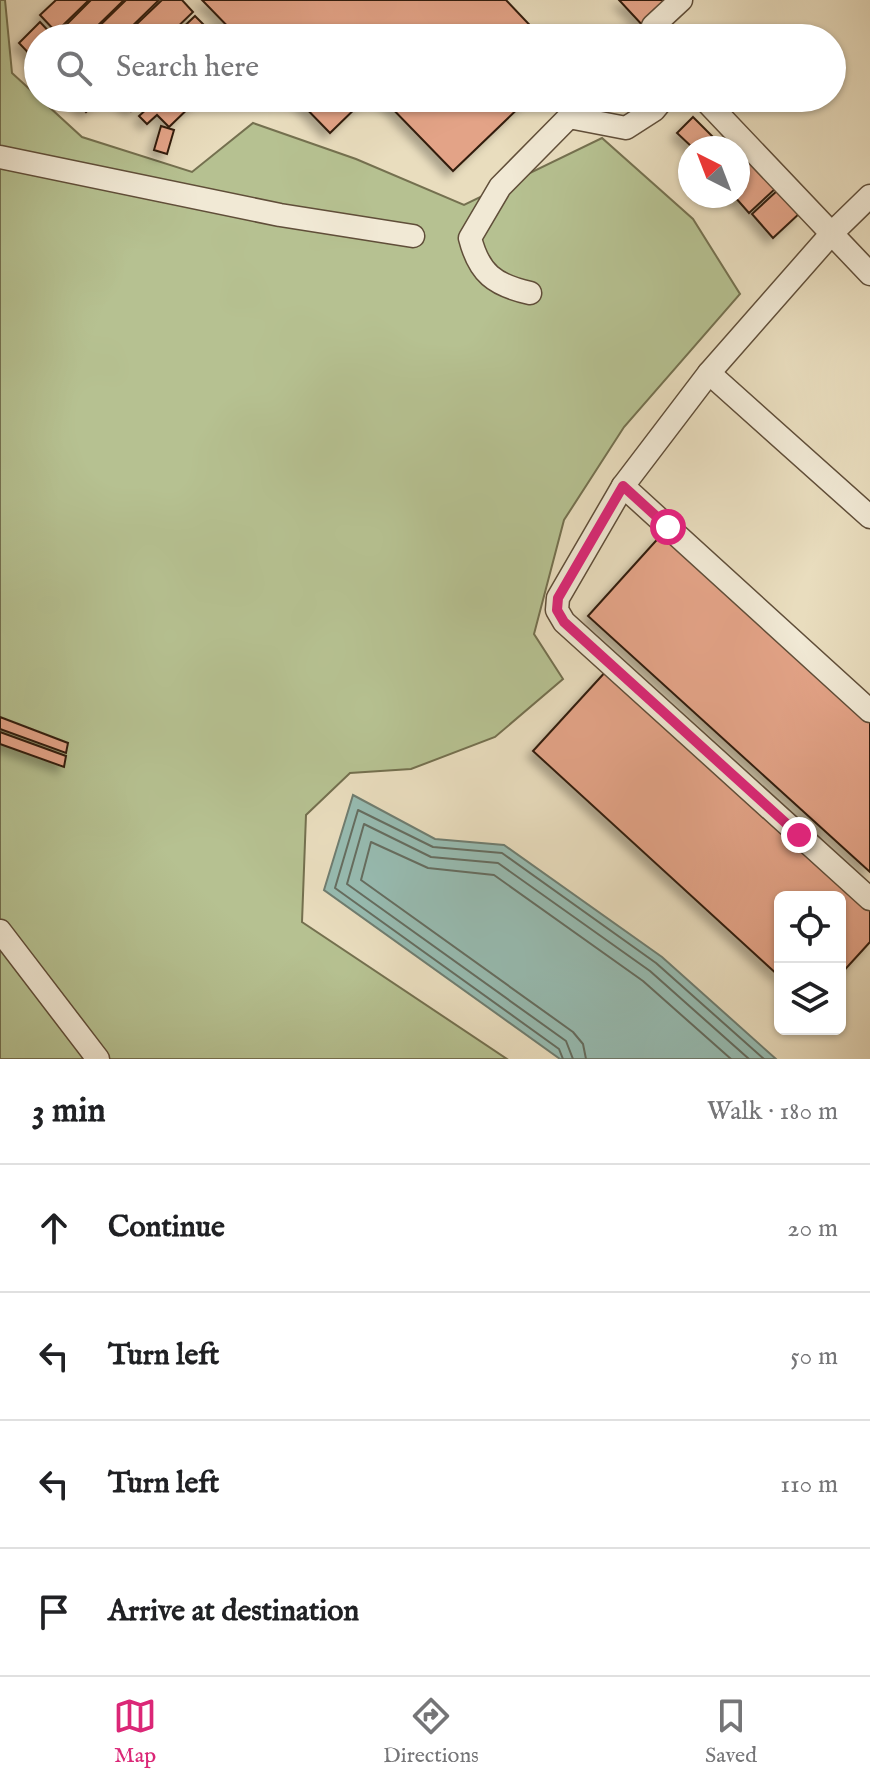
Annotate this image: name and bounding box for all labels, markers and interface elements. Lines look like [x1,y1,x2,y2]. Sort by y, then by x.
search box [24,24,846,112]
icon: search [52,46,96,90]
text: Search here [116,49,259,87]
north arrow [678,136,750,208]
route start [650,509,686,545]
route end [781,817,817,853]
map controls [774,891,846,1035]
button: locate [774,891,846,963]
button: layers [774,963,846,1035]
text: 3 min [32,1090,106,1133]
text: Walk · 180 m [707,1095,838,1128]
icon: ahead [32,1206,76,1250]
text: Continue [108,1209,225,1247]
text: 20 m [787,1212,838,1245]
icon: left [32,1334,76,1378]
text: Turn left [108,1337,219,1375]
text: 50 m [790,1340,838,1373]
icon: left [32,1462,76,1506]
text: Turn left [108,1465,219,1503]
text: 110 m [780,1468,838,1501]
icon: arrive [32,1590,76,1634]
text: Arrive at destination [108,1593,359,1631]
tab: Map [113,1694,157,1770]
tab: Directions [383,1694,479,1770]
tab: Saved [705,1694,757,1770]

